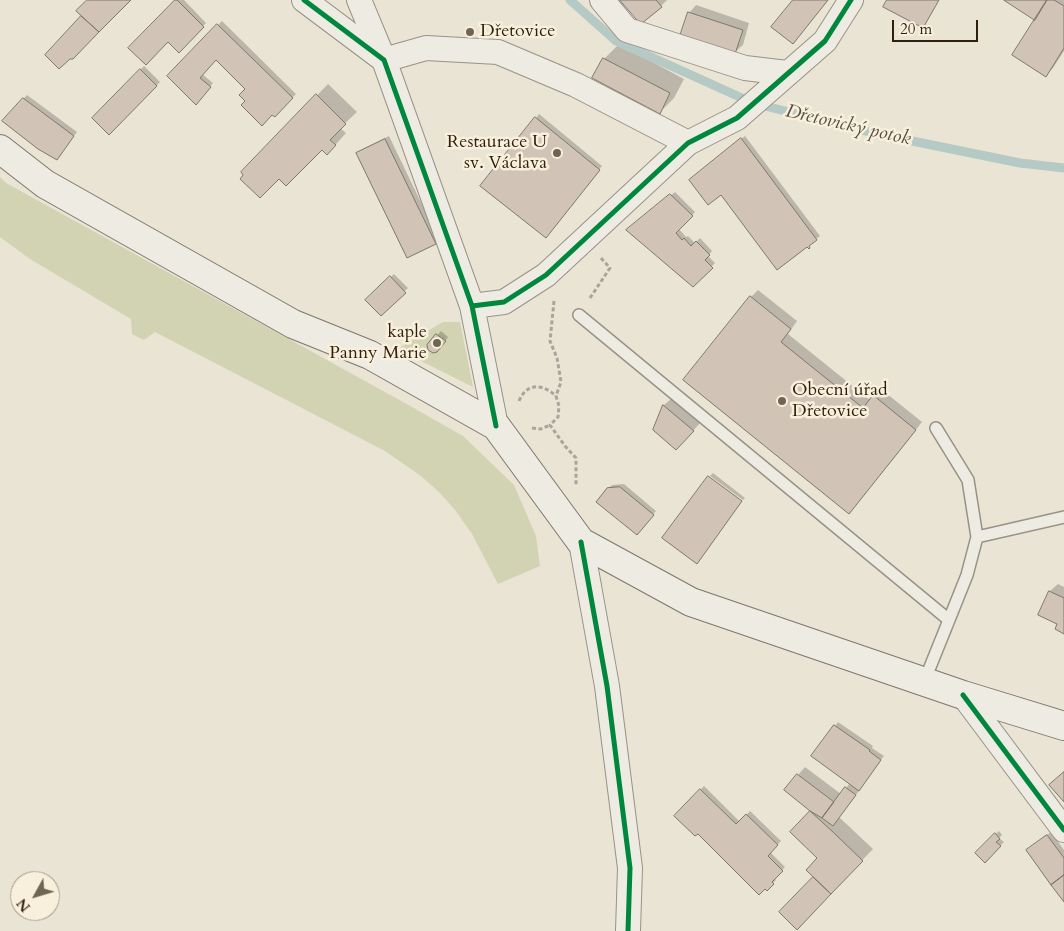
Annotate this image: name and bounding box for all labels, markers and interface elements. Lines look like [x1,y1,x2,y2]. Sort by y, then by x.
scale bar [894,10,980,42]
text: 20 m [900,19,932,39]
place label: Dřetovice [480,21,555,43]
marker: Dřetovice [464,26,476,38]
water label: Dřetovický potok [783,101,913,151]
place label: Restaurace U sv. Václava [447,132,547,174]
marker: Restaurace U sv. Václava [551,147,563,159]
place label: kaple Panny Marie [329,322,427,364]
marker: kaple Panny Marie [431,337,443,349]
place label: Obecní úřad Dřetovice [792,380,888,422]
marker: Obecní úřad Dřetovice [776,395,788,407]
north arrow [10,871,60,921]
text: N [13,894,35,916]

